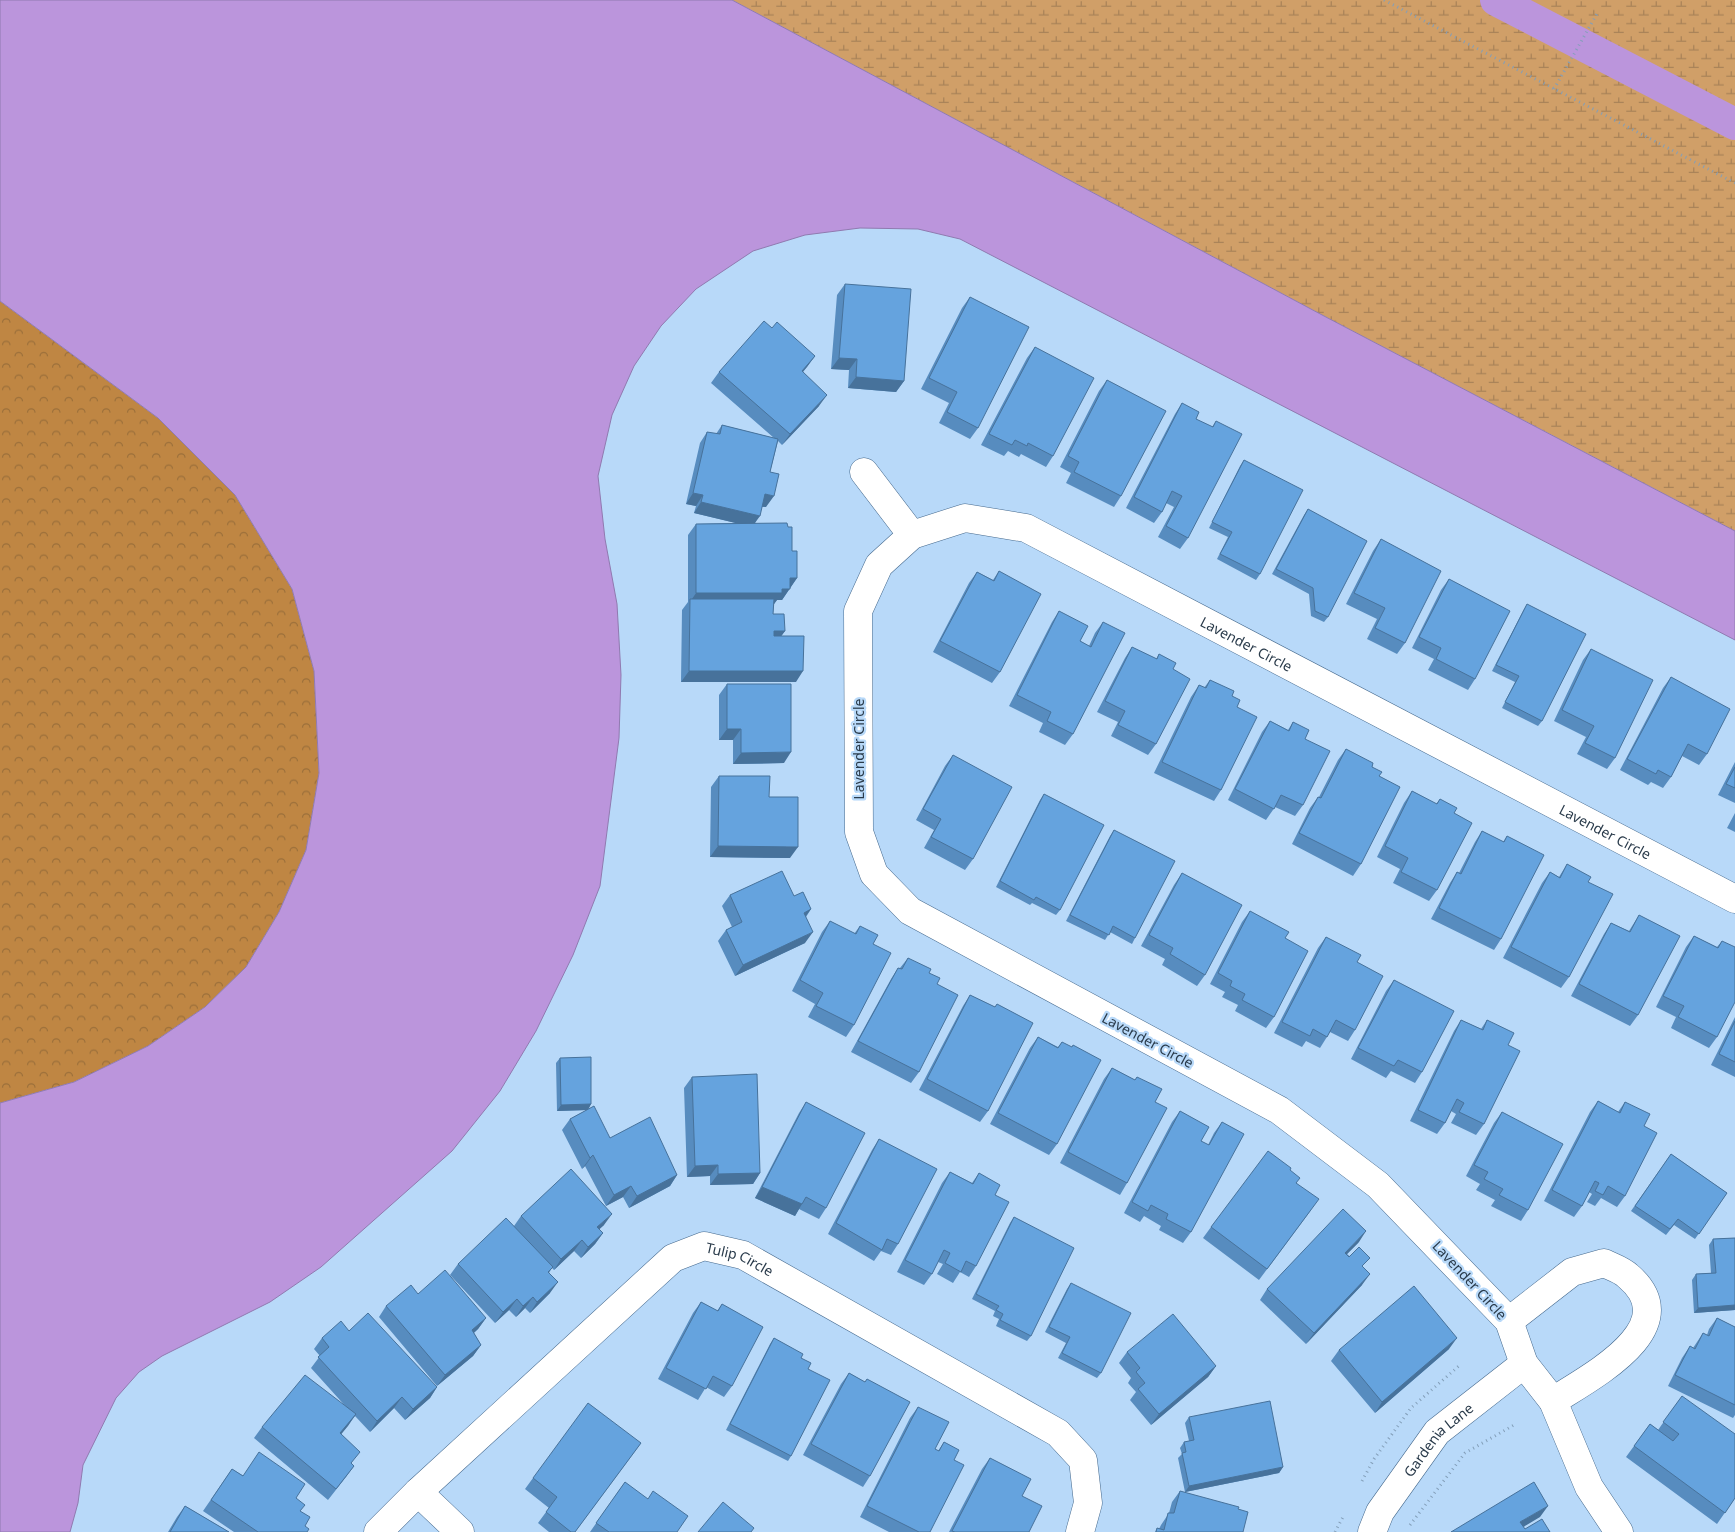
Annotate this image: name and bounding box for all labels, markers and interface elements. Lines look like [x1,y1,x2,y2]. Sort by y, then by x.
street label: Lavender Circle [1197,612,1296,675]
street label: Lavender Circle [849,698,868,799]
street label: Lavender Circle [1556,799,1655,863]
street label: Lavender Circle [1099,1008,1197,1072]
street label: Tulip Circle [704,1237,777,1280]
street label: Lavender Circle [1429,1237,1511,1323]
street label: Gardenia Lane [1399,1398,1477,1480]

